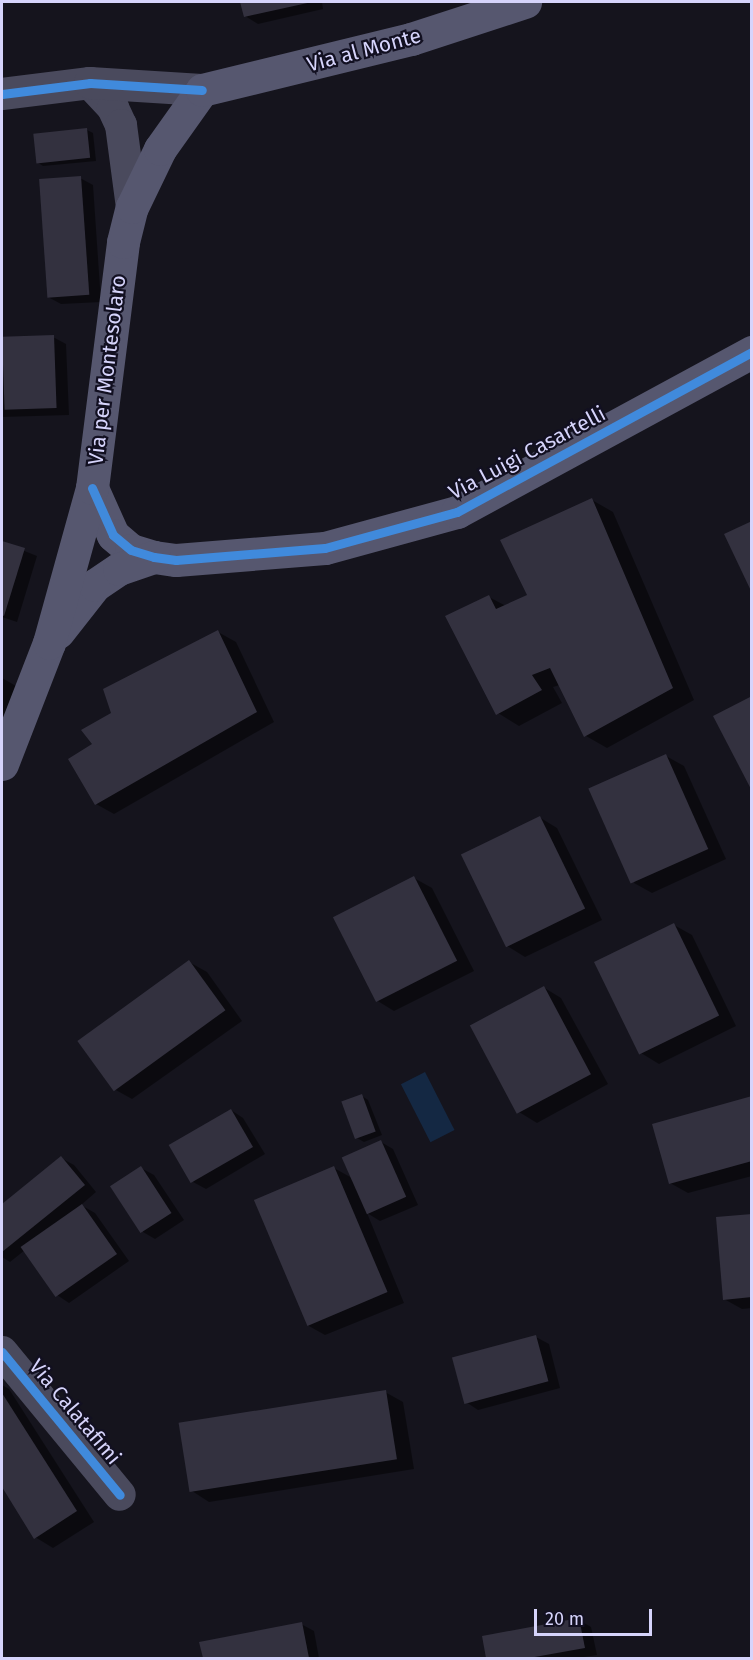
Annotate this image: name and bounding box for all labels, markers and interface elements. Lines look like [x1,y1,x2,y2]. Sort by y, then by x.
street label: Via al Monte [304,23,424,77]
street label: Via per Montesolaro [83,274,131,466]
street label: Via Luigi Casartelli [444,401,610,505]
street label: Via Calatafimi [24,1354,126,1470]
scale bar [537,1597,656,1635]
text: 20 m [545,1608,584,1630]

